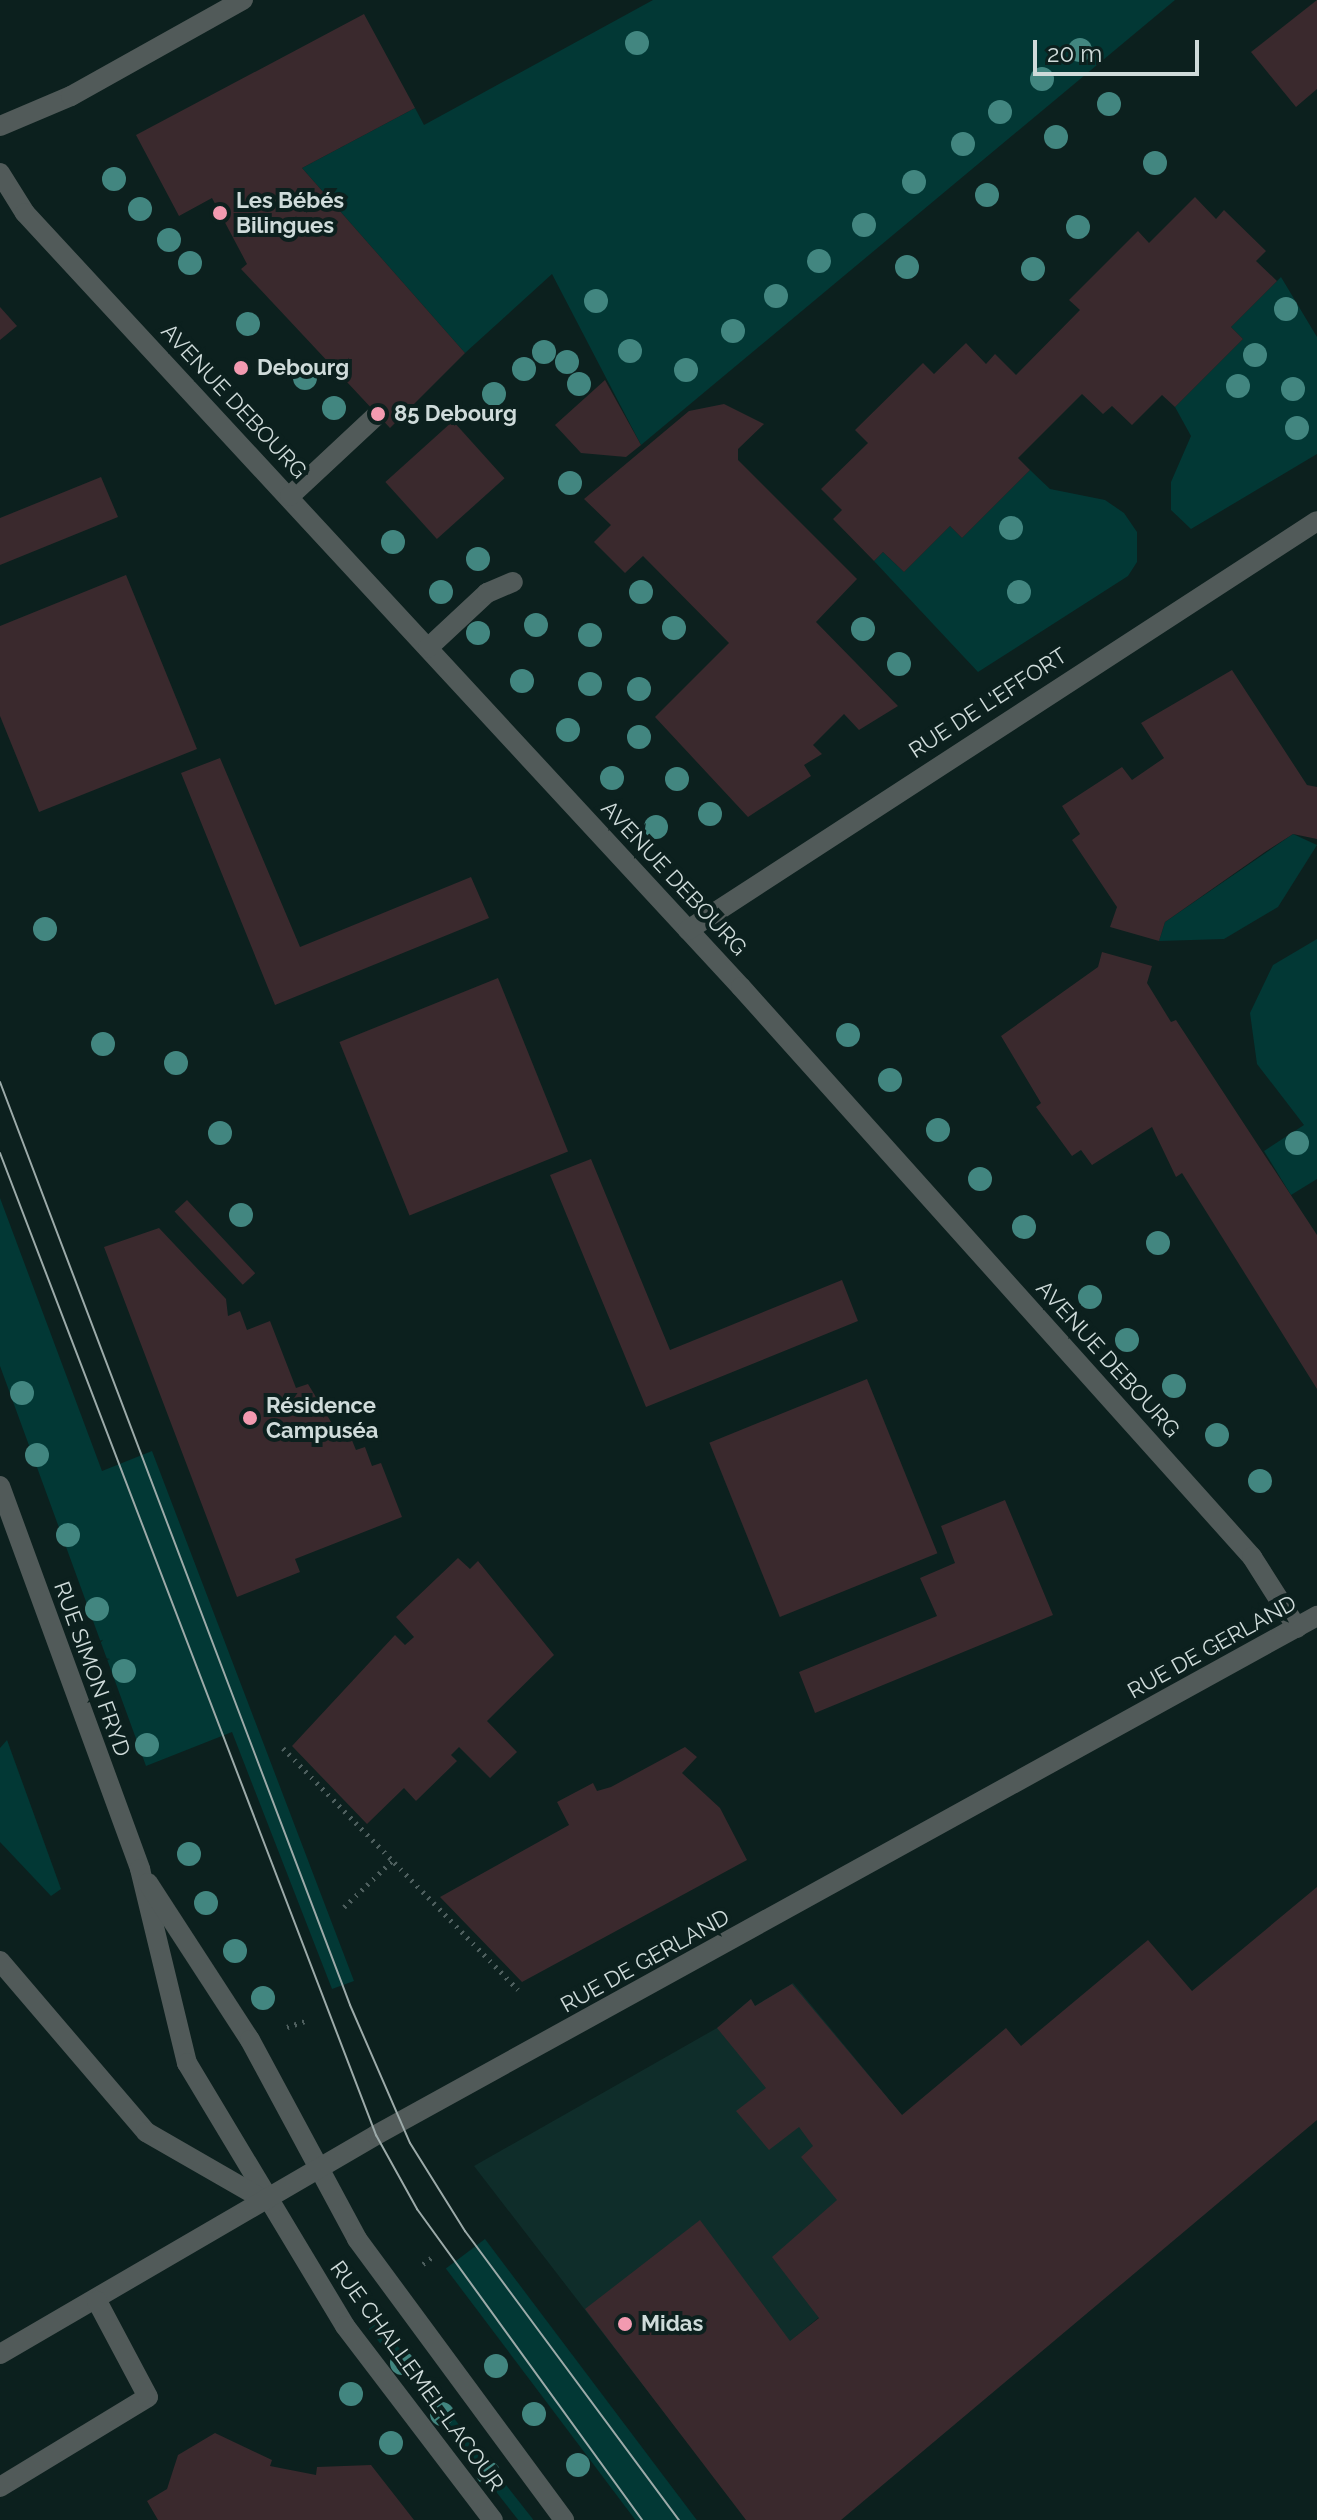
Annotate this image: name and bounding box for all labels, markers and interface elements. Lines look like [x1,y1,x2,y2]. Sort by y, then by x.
scale bar [1037,24,1203,74]
text: 20 m [1047,39,1102,68]
place label: Les Bébés Bilingues [236,187,344,238]
marker: Les Bébés Bilingues [211,204,229,222]
street label: AVENUE DEBOURG [156,318,312,484]
place label: Debourg [257,355,349,381]
marker: Debourg [232,359,250,377]
place label: 85 Debourg [394,401,517,427]
marker: 85 Debourg [369,405,387,423]
street label: RUE DE L'EFFORT [904,642,1072,764]
street label: AVENUE DEBOURG [596,795,752,961]
street label: AVENUE DEBOURG [1031,1275,1185,1443]
place label: Résidence Campuséa [266,1392,378,1444]
marker: Résidence Campuséa [241,1409,259,1427]
street label: RUE SIMON FRYD [48,1578,136,1760]
street label: RUE DE GERLAND [1123,1590,1301,1704]
street label: RUE DE GERLAND [556,1904,734,2018]
street label: RUE CHALLEMEL-LACOUR [325,2256,509,2496]
place label: Midas [641,2311,703,2337]
marker: Midas [616,2315,634,2333]

